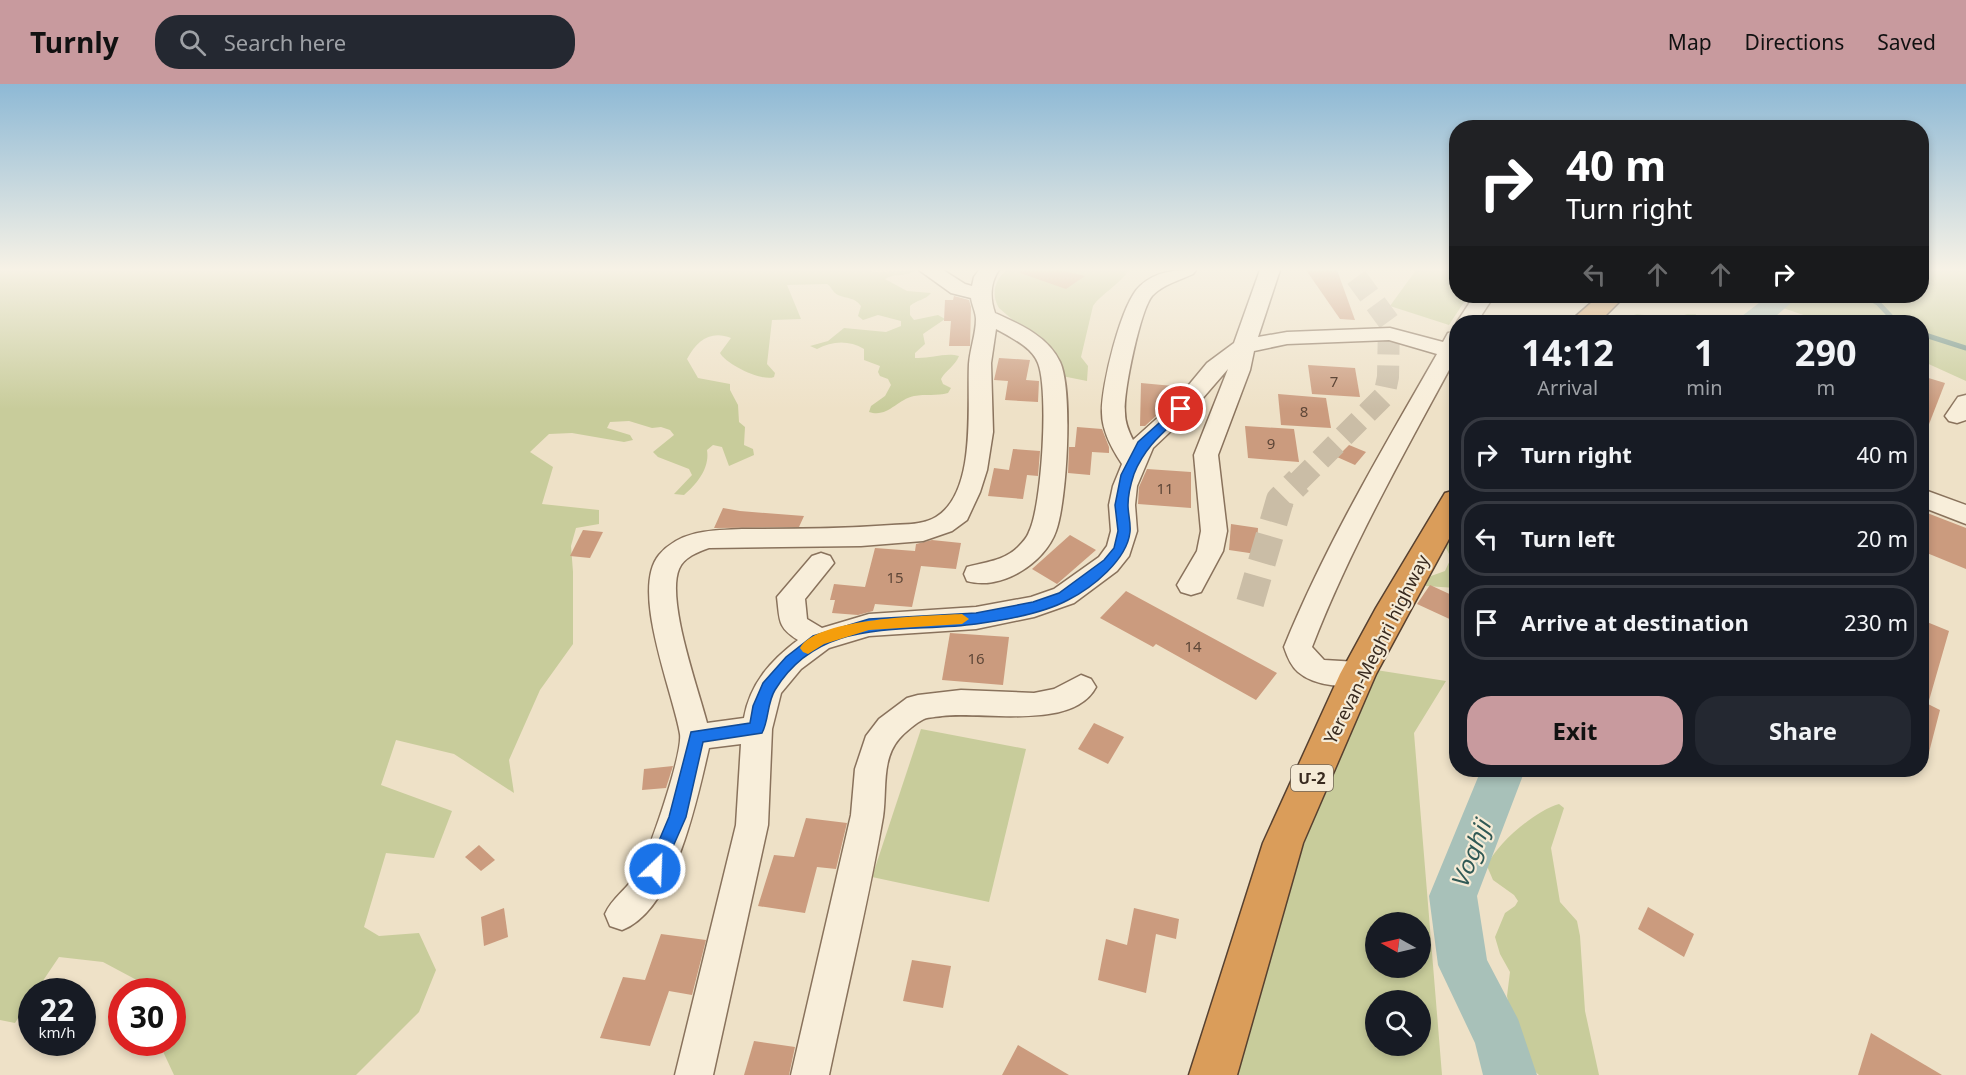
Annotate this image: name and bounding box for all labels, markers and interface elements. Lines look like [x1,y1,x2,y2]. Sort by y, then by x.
search box [155,15,575,69]
text: Turnly [30,23,119,61]
icon: search [176,26,209,59]
text: Search here [224,28,346,57]
text: Map [1668,28,1712,56]
text: Directions [1745,28,1844,56]
text: Saved [1877,28,1936,56]
text: 40 m [1566,136,1666,193]
icon: right [1467,144,1545,222]
text: Turn right [1566,190,1692,227]
icon: left [1578,258,1611,291]
icon: ahead [1641,258,1674,291]
icon: ahead [1704,258,1737,291]
icon: right [1767,258,1800,291]
text: 14:12 [1521,328,1614,377]
text: 1 [1694,328,1715,377]
text: 290 [1795,328,1857,377]
house number: 7 [1330,371,1338,391]
text: Arrival [1537,374,1598,401]
text: min [1686,374,1723,401]
text: m [1816,374,1835,401]
pin [1155,383,1206,434]
icon: arrive [1164,392,1197,425]
house number: 8 [1300,401,1308,421]
house number: 9 [1267,433,1275,453]
icon: right [1470,438,1503,471]
text: Turn right [1521,440,1632,469]
text: 40 m [1857,440,1908,469]
house number: 11 [1156,478,1174,498]
icon: left [1470,522,1503,555]
text: Turn left [1521,524,1615,553]
text: 20 m [1857,524,1908,553]
street label: Yerevan-Meghri highway [1318,550,1435,748]
house number: 15 [886,567,904,587]
icon: arrive [1470,606,1503,639]
text: Arrive at destination [1521,608,1749,637]
text: 230 m [1844,608,1908,637]
house number: 14 [1184,636,1202,656]
house number: 16 [967,648,985,668]
button: Exit [1467,696,1683,765]
button: Share [1695,696,1911,765]
road number: Մ-2 [1291,765,1333,791]
water label: Voghji [1442,813,1499,893]
position arrow [623,837,687,901]
north arrow [1365,912,1431,978]
map controls [1365,912,1431,1056]
speed limit sign: 30 [108,978,186,1056]
text: 22 [40,989,74,1030]
button: search [1365,990,1431,1056]
text: km/h [39,1022,75,1042]

